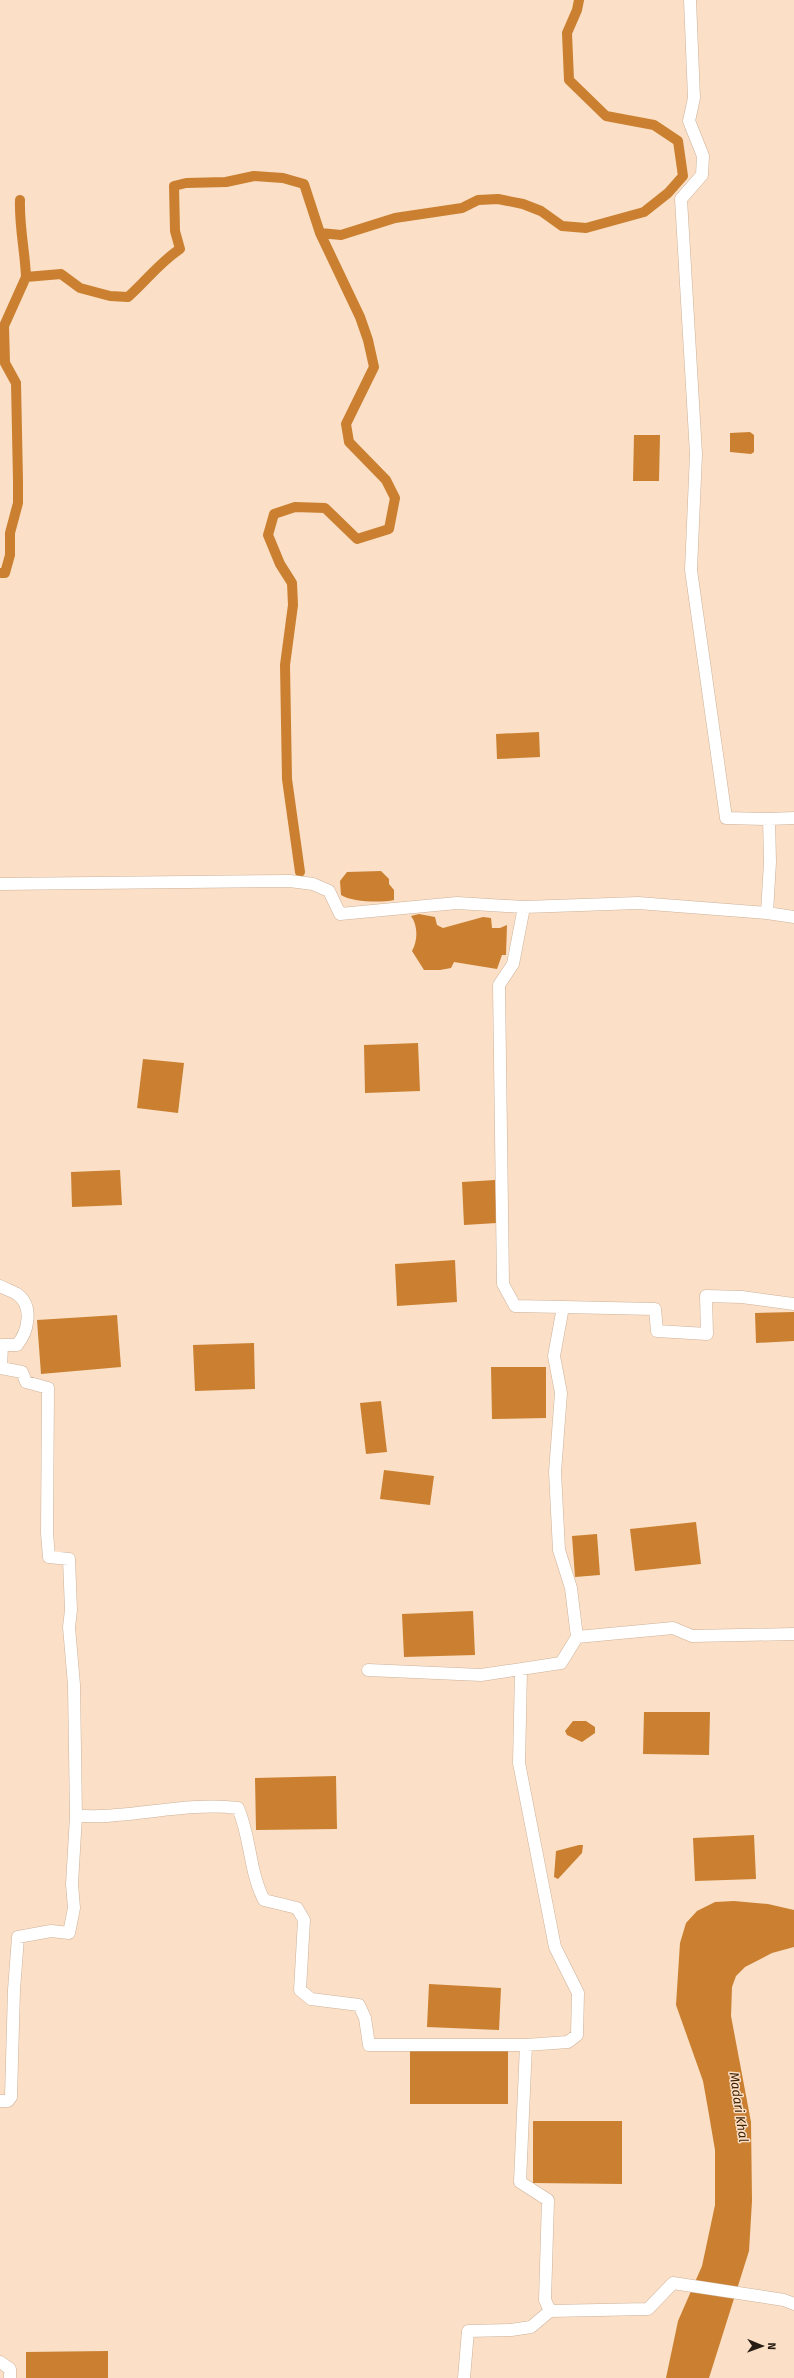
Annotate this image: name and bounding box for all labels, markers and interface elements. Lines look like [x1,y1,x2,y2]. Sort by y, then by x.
water label: Madari Khal [727,2071,751,2143]
north arrow [742,2326,782,2366]
text: N [765,2342,778,2350]

